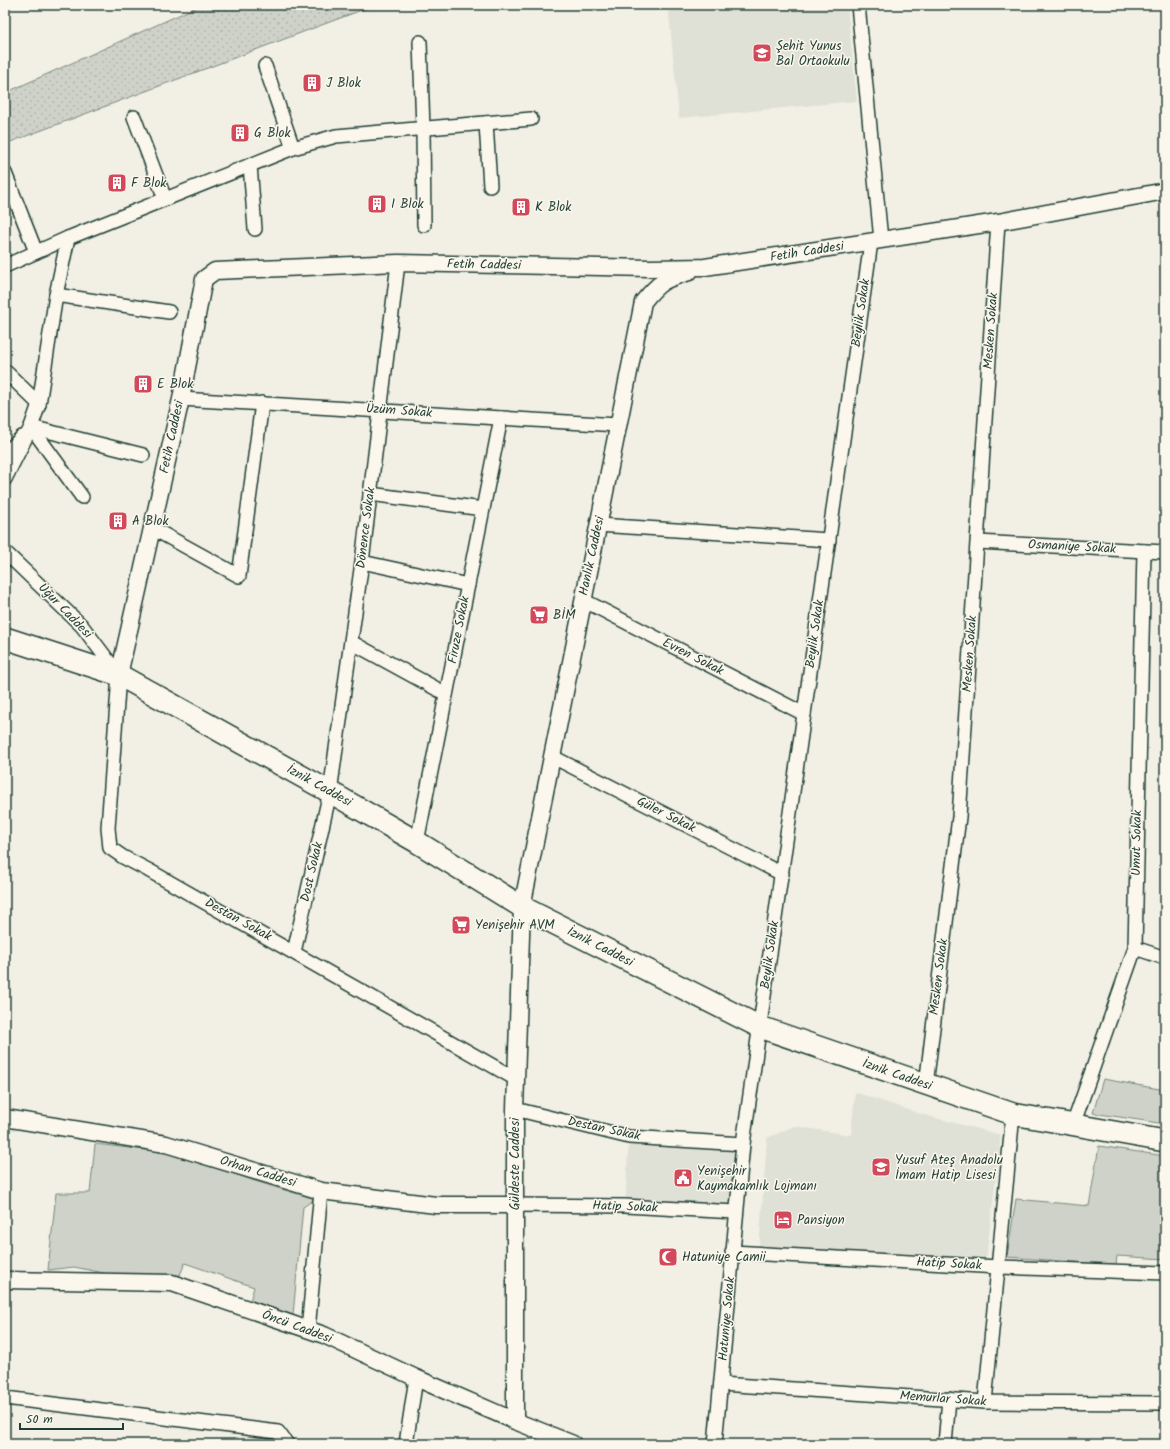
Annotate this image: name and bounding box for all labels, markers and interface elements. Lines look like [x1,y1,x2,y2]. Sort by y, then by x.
place label: Şehit Yunus Bal Ortaokulu [776,36,851,72]
school or university icon: Şehit Yunus Bal Ortaokulu [751,42,773,64]
building icon: J Blok [301,72,323,94]
place label: J Blok [326,73,362,94]
building icon: G Blok [229,122,251,144]
place label: G Blok [254,123,292,144]
building icon: F Blok [106,172,128,194]
place label: F Blok [131,173,167,194]
building icon: I Blok [366,193,388,215]
place label: I Blok [391,194,425,215]
building icon: K Blok [510,196,532,218]
place label: K Blok [535,197,572,218]
street label: Fetih Caddesi [769,236,846,268]
street label: Fetih Caddesi [447,254,522,276]
street label: Beylik Sokak [846,277,876,349]
street label: Mesken Sokak [978,291,1004,370]
building icon: E Blok [132,373,154,395]
place label: E Blok [157,374,194,395]
street label: Fetih Caddesi [154,398,190,476]
street label: Üzüm Sokak [365,398,434,424]
street label: Dönence Sokak [351,485,382,570]
building icon: A Blok [107,510,129,532]
place label: A Blok [132,511,169,532]
street label: Hanlık Caddesi [573,513,611,598]
street label: Osmaniye Sokak [1027,534,1117,560]
street label: Uğur Caddesi [33,578,98,644]
street label: Firuze Sokak [442,594,476,666]
street label: Beylik Sokak [800,598,830,670]
supermarket icon: BİM [528,604,550,626]
place label: BİM [553,605,576,626]
street label: Mesken Sokak [957,614,983,693]
street label: Evren Sokak [659,633,728,682]
street label: İznik Caddesi [282,759,357,813]
street label: Güler Sokak [633,791,700,839]
street label: Umut Sokak [1126,809,1148,876]
street label: Dost Sokak [295,839,329,904]
street label: Destan Sokak [200,893,276,948]
supermarket icon: Yenişehir AVM [450,914,472,936]
place label: Yenişehir AVM [475,915,555,936]
street label: Beylik Sokak [755,919,785,991]
street label: İznik Caddesi [563,921,638,973]
street label: Mesken Sokak [924,937,954,1016]
street label: İznik Caddesi [859,1053,936,1097]
street label: Destan Sokak [566,1111,643,1147]
street label: Güldeste Caddesi [505,1117,526,1210]
street label: Orhan Caddesi [217,1150,300,1194]
place label: Yusuf Ateş Anadolu İmam Hatip Lisesi [895,1150,1004,1186]
school or university icon: Yusuf Ateş Anadolu İmam Hatip Lisesi [870,1156,892,1178]
place label: Yenişehir Kaymakamlık Lojmanı [697,1161,817,1197]
public building icon: Yenişehir Kaymakamlık Lojmanı [672,1167,694,1189]
street label: Hatip Sokak [592,1195,659,1219]
hotel icon: Pansiyon [772,1209,794,1231]
place label: Pansiyon [797,1210,845,1231]
mosque icon: Hatuniye Camii [657,1246,679,1268]
place label: Hatuniye Camii [682,1247,767,1268]
street label: Hatip Sokak [916,1252,983,1276]
street label: Hatuniye Sokak [713,1275,741,1362]
street label: Öncü Caddesi [259,1305,336,1350]
street label: Memurlar Sokak [899,1385,988,1413]
scale bar [20,1405,123,1431]
text: 50 m [26,1410,53,1429]

